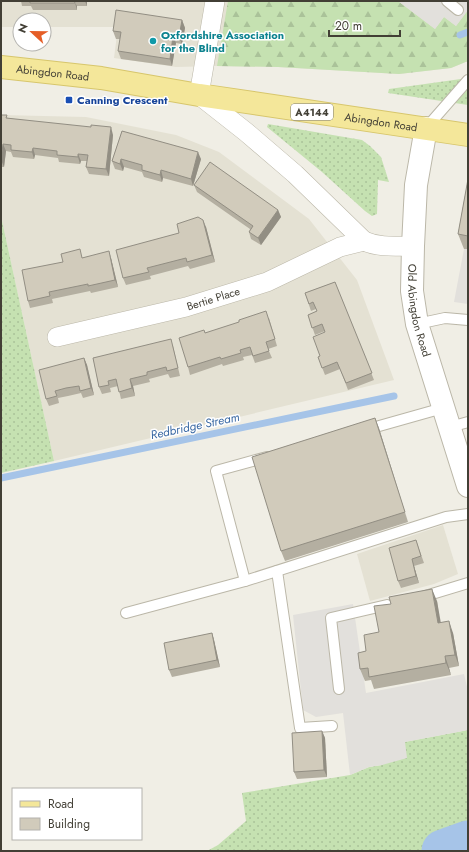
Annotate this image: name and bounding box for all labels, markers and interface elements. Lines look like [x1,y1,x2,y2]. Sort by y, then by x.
north arrow [12,12,52,52]
scale bar [329,12,400,38]
text: 20 m [335,17,362,35]
text: N [14,21,32,35]
place label: Oxfordshire Association for the Blind [161,27,284,56]
marker: Oxfordshire Association for the Blind [148,36,158,46]
street label: Abingdon Road [15,61,90,85]
place label: Canning Crescent [77,92,168,108]
marker: Canning Crescent [64,95,74,105]
road number: A4144 [291,104,333,120]
street label: Abingdon Road [343,109,419,135]
street label: Old Abingdon Road [404,264,435,359]
street label: Bertie Place [185,283,242,314]
water label: Redbridge Stream [149,408,241,444]
legend [12,788,142,840]
text: Road [48,795,74,813]
text: Building [48,815,90,833]

